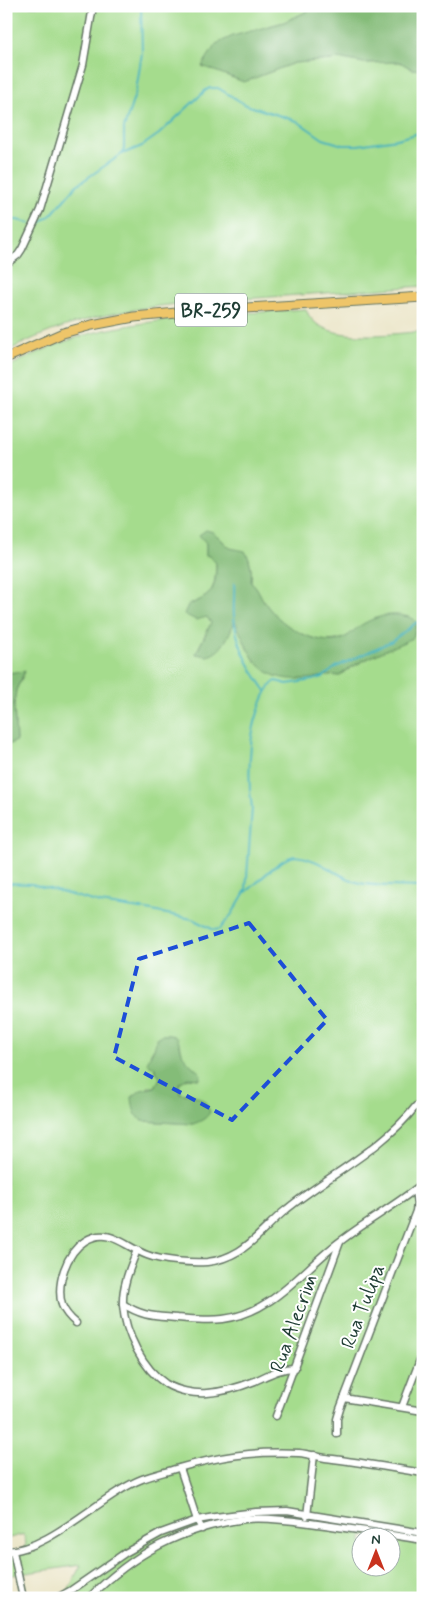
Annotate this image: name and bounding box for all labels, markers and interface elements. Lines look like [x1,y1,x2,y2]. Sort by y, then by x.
road number: BR-259 [175,294,247,326]
street label: Rua Tulipa [335,1260,392,1353]
street label: Rua Alecrim [264,1271,325,1376]
north arrow [352,1526,402,1576]
text: N [371,1531,381,1549]

